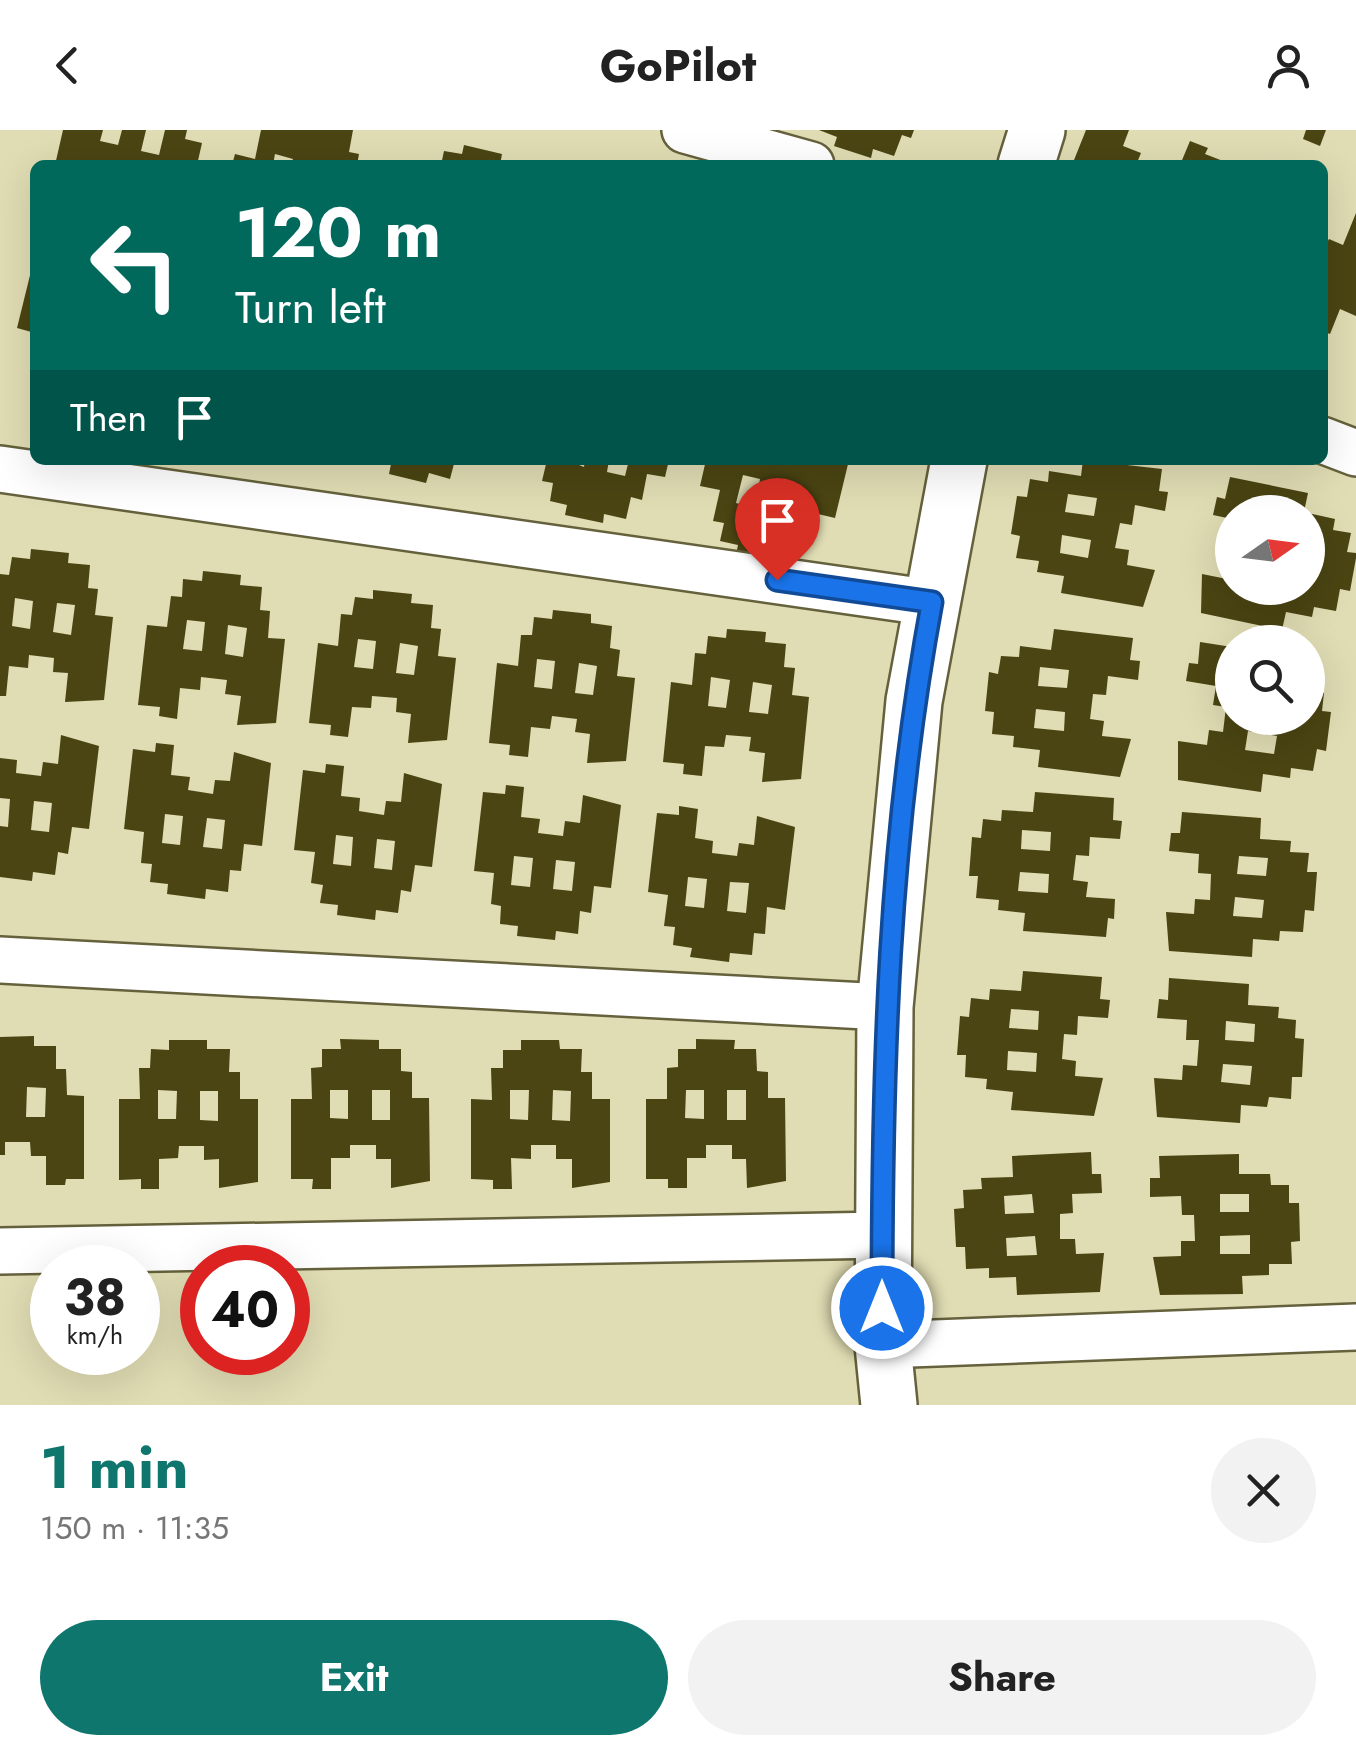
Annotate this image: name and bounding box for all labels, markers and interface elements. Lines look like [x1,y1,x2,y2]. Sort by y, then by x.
text: GoPilot [600,33,756,98]
icon: back [40,38,95,93]
icon: person [1261,38,1316,93]
text: 120 m [235,182,441,283]
icon: left [70,200,200,330]
text: Turn left [235,275,386,340]
text: Then [70,390,147,445]
icon: arrive [167,390,222,445]
pin [735,478,820,581]
icon: arrive [750,493,805,548]
north arrow [1215,495,1325,605]
map controls [1215,495,1325,735]
button: search [1215,625,1325,735]
speed limit sign: 40 [180,1245,310,1375]
position arrow [830,1256,934,1360]
text: 38 [64,1261,126,1334]
text: km/h [67,1317,123,1353]
text: 1 min [40,1424,189,1511]
button: close [1211,1438,1316,1543]
text: 150 m · 11:35 [40,1505,229,1551]
button: Exit [40,1620,668,1735]
button: Share [688,1620,1316,1735]

